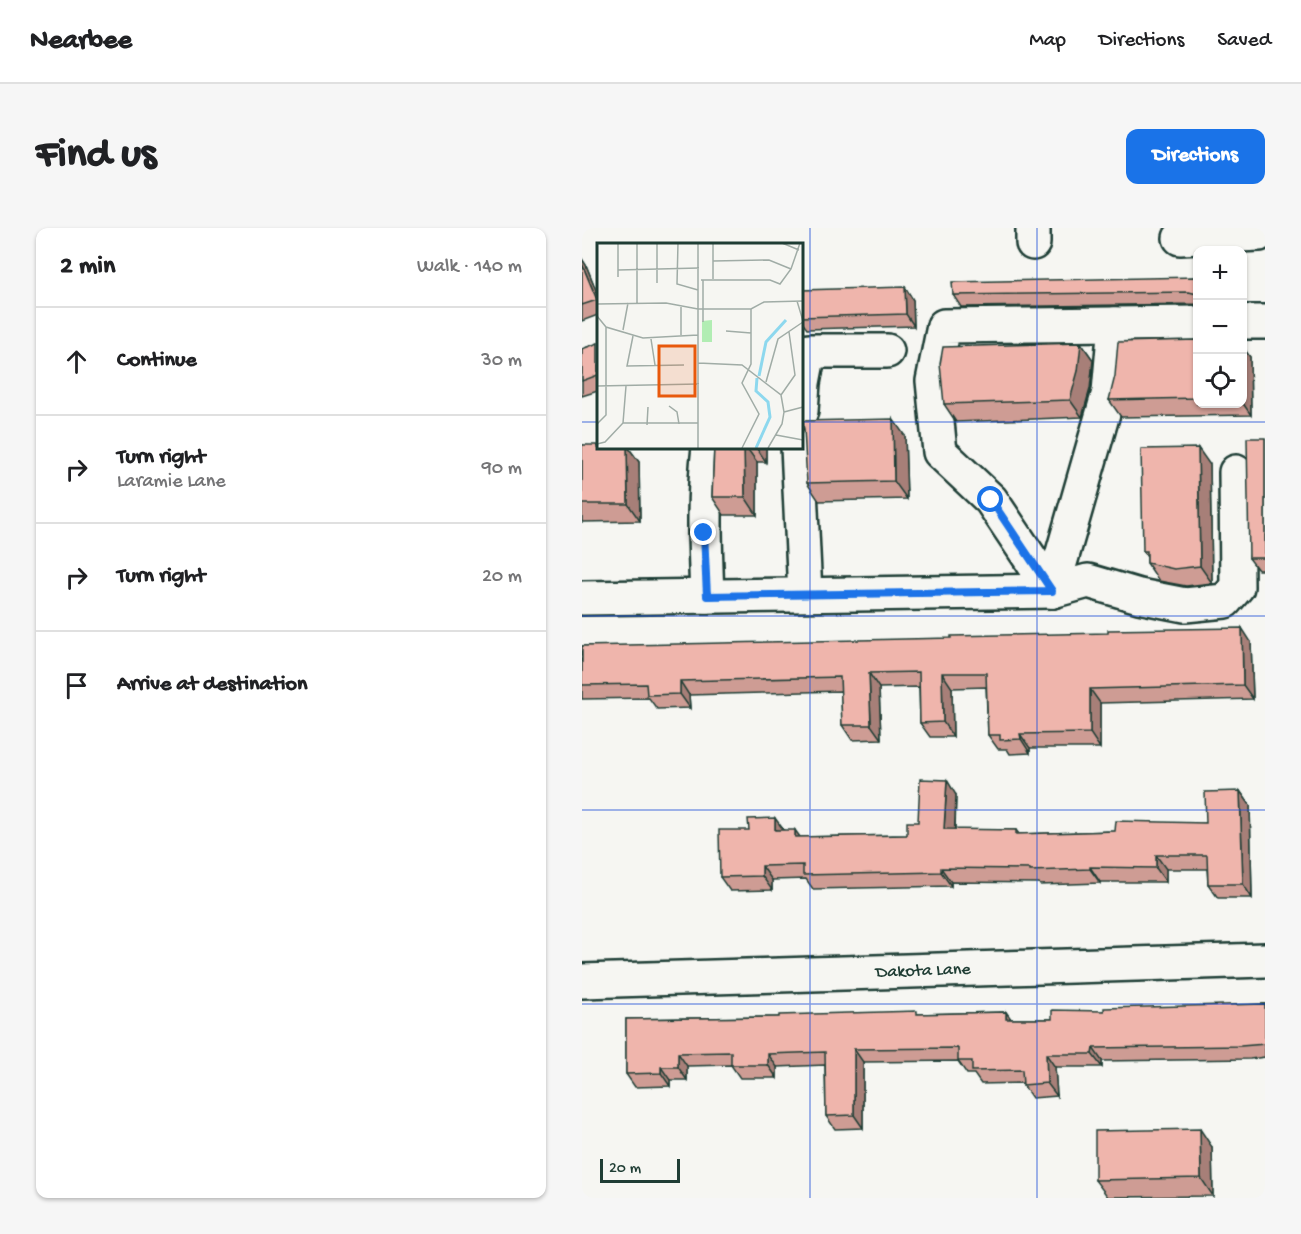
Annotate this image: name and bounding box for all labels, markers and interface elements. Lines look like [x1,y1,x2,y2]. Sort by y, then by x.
text: Nearbee [30,25,132,58]
text: Map [1029,29,1066,54]
text: Directions [1099,29,1184,54]
text: Saved [1217,29,1271,54]
button: Directions [1126,129,1265,184]
text: Find us [36,132,156,181]
inset map [597,243,802,448]
map controls [1193,246,1247,408]
button: + [1193,246,1247,300]
text: 2 min [60,252,115,283]
text: Walk · 140 m [417,256,522,279]
button: − [1193,300,1247,354]
icon: ahead [60,345,93,378]
text: Continue [117,348,197,374]
text: 30 m [481,350,522,373]
button: locate [1193,354,1247,408]
text: Turn right [117,445,205,471]
icon: right [60,453,93,486]
text: 90 m [482,458,522,481]
text: Laramie Lane [117,471,225,494]
route start [977,486,1003,512]
route end [690,519,716,545]
icon: right [60,561,93,594]
text: Turn right [117,564,205,590]
text: 20 m [482,566,522,589]
icon: arrive [60,669,93,702]
text: Arrive at destination [117,672,307,698]
street label: Dakota Lane [874,959,972,984]
scale bar [600,1156,680,1184]
text: 20 m [609,1160,641,1179]

